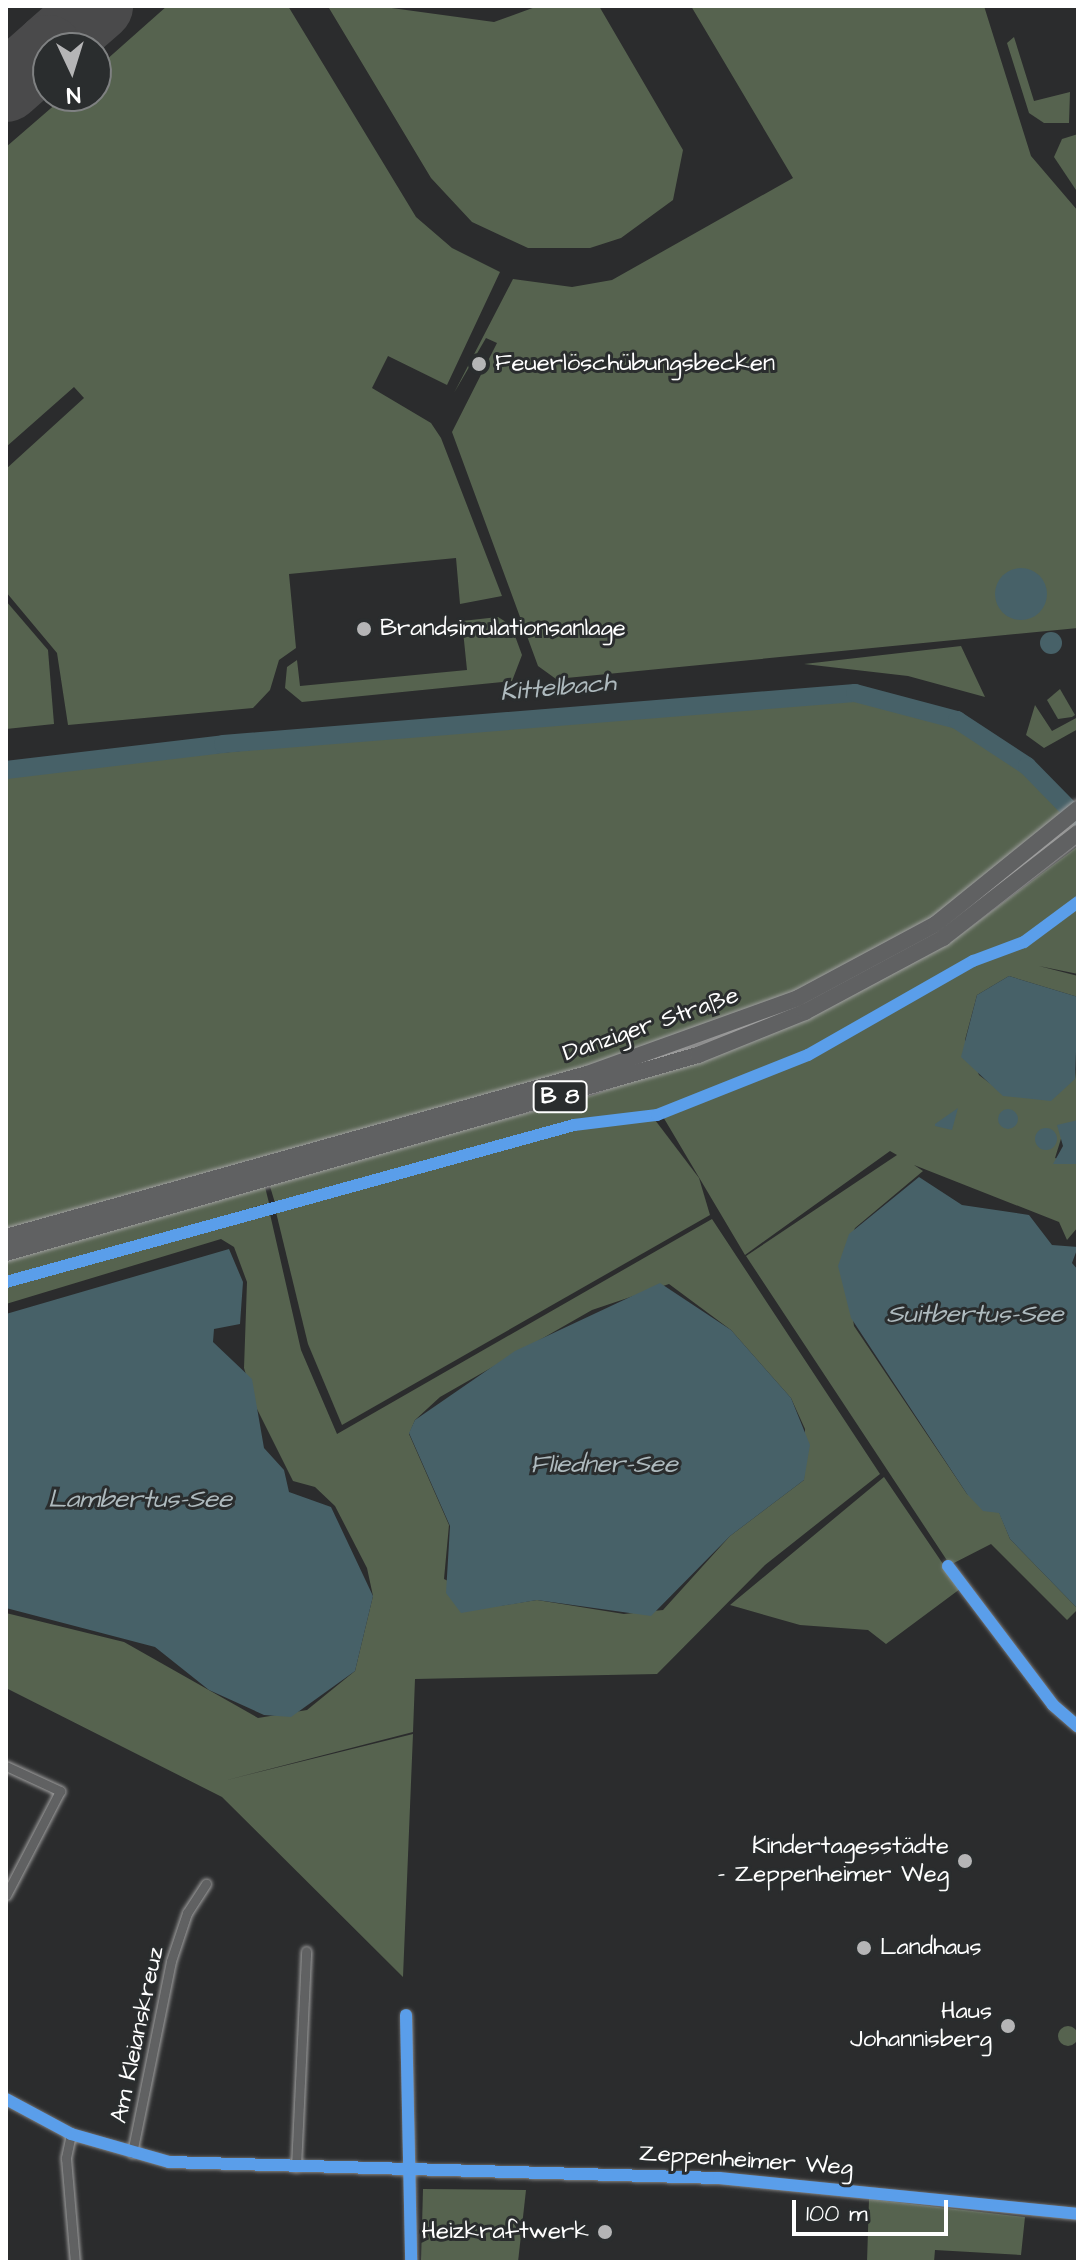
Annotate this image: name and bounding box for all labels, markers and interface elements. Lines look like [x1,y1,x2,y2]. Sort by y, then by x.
north arrow [32,32,112,112]
text: N [66,79,82,110]
place label: Feuerlöschübungsbecken [495,350,775,378]
marker: Feuerlöschübungsbecken [470,355,488,373]
place label: Brandsimulationsanlage [380,615,626,643]
marker: Brandsimulationsanlage [355,620,373,638]
water label: Kittelbach [499,667,617,709]
street label: Danziger Straße [559,981,743,1069]
road number: B 8 [532,1079,588,1115]
water label: Suitbertus-See [886,1299,1064,1331]
water label: Fliedner-See [530,1449,678,1481]
water label: Lambertus-See [48,1484,232,1516]
place label: Kindertagesstädte - Zeppenheimer Weg [717,1833,949,1889]
marker: Kindertagesstädte - Zeppenheimer Weg [956,1852,974,1870]
place label: Landhaus [880,1934,981,1962]
marker: Landhaus [855,1939,873,1957]
street label: Am Kleianskreuz [105,1944,171,2126]
place label: Haus Johannisberg [850,1998,992,2054]
marker: Haus Johannisberg [999,2017,1017,2035]
street label: Zeppenheimer Weg [638,2139,854,2183]
scale bar [796,2184,952,2234]
text: 100 m [806,2197,868,2231]
place label: Heizkraftwerk [421,2218,589,2246]
marker: Heizkraftwerk [596,2223,614,2241]

